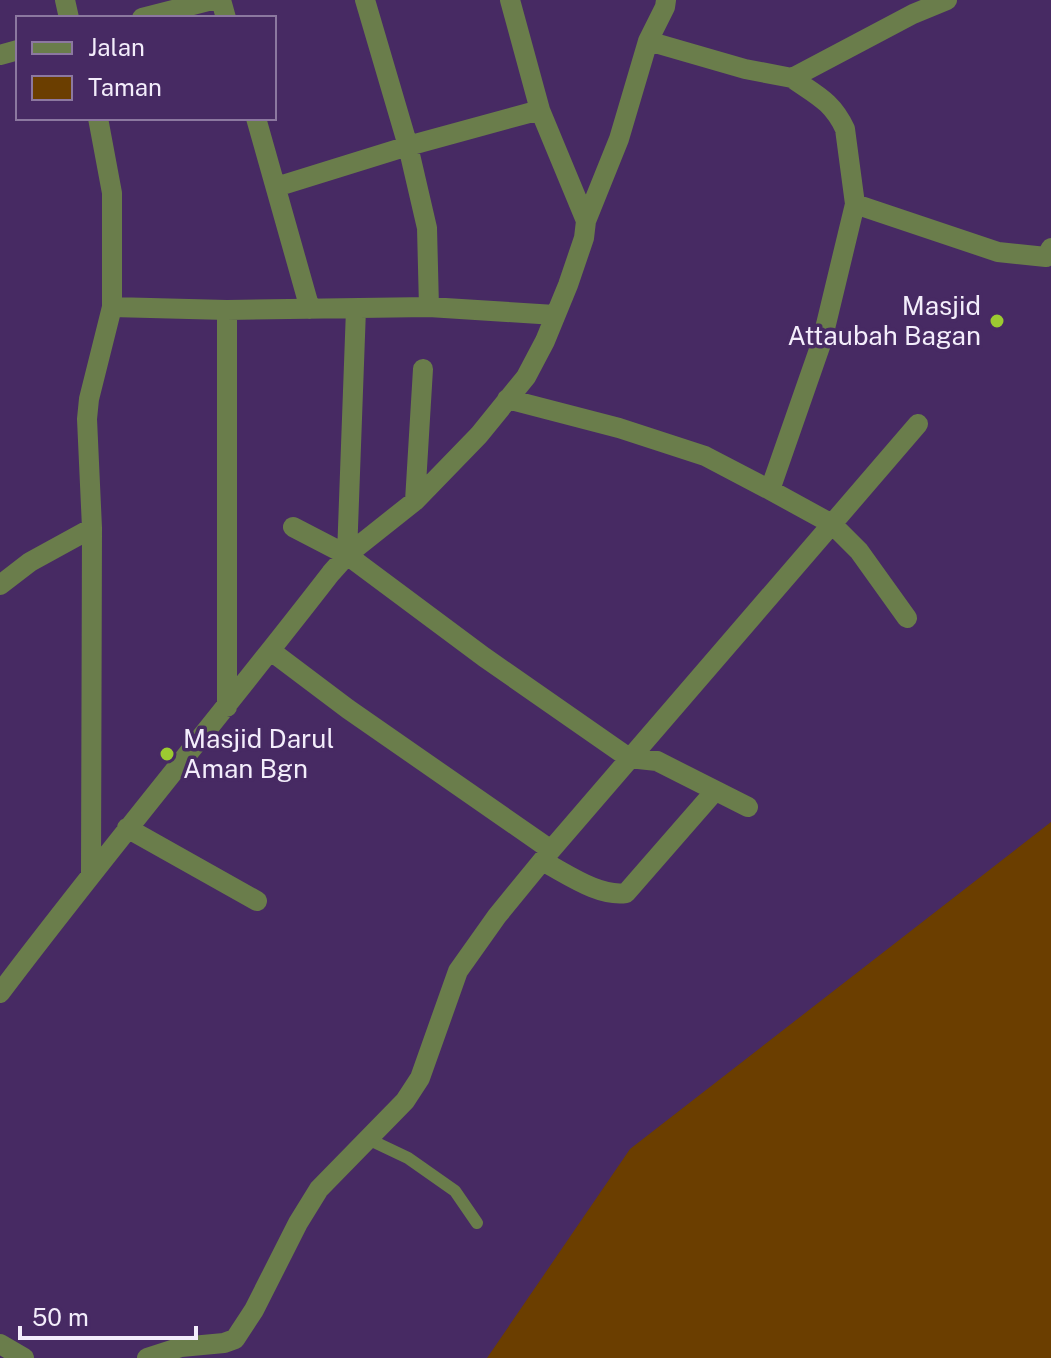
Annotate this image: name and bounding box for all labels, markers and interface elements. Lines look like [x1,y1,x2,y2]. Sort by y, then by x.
legend [16,16,276,120]
text: Jalan [88,33,145,61]
text: Taman [88,73,162,101]
place label: Masjid Attaubah Bagan [787,290,981,351]
marker: Masjid Attaubah Bagan [988,312,1006,330]
place label: Masjid Darul Aman Bgn [183,723,334,784]
marker: Masjid Darul Aman Bgn [158,745,176,763]
scale bar [20,1290,196,1340]
text: 50 m [32,1303,89,1331]

